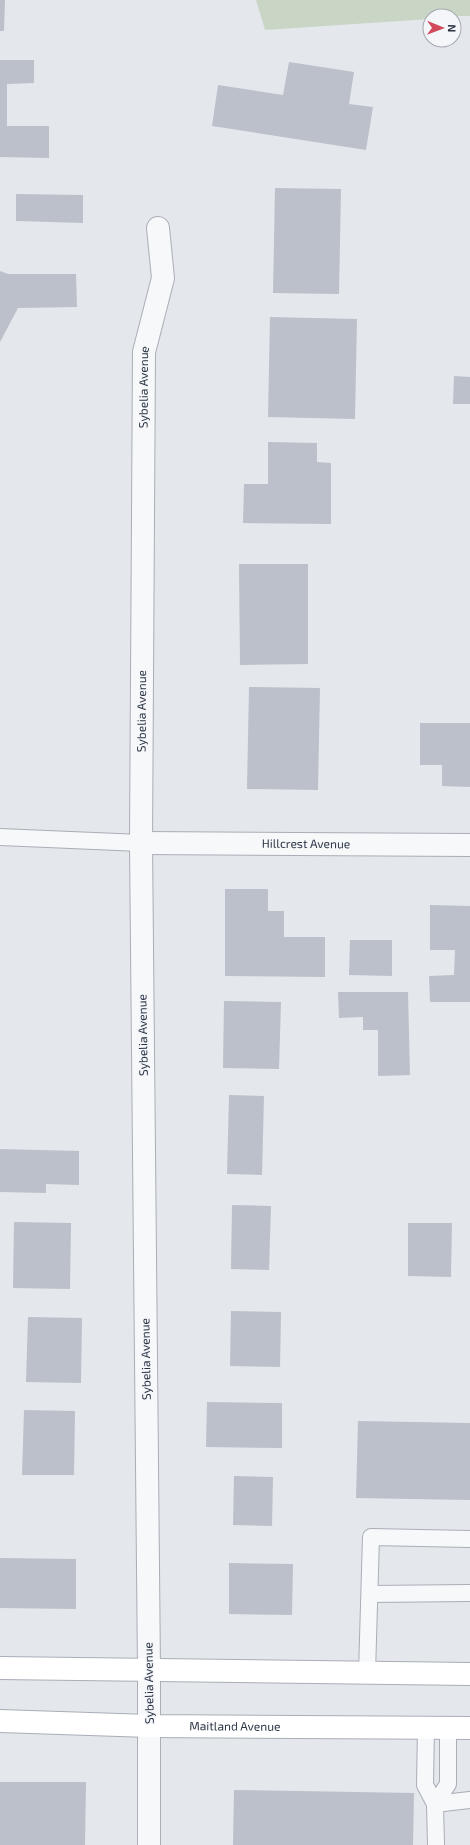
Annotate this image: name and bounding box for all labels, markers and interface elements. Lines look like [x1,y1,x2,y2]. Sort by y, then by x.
north arrow [422,8,462,48]
text: N [446,24,459,32]
street label: Sybelia Avenue [136,344,151,428]
street label: Sybelia Avenue [134,670,148,752]
street label: Hillcrest Avenue [262,836,350,850]
street label: Sybelia Avenue [134,994,150,1076]
street label: Sybelia Avenue [137,1318,153,1400]
street label: Sybelia Avenue [140,1642,156,1724]
street label: Maitland Avenue [189,1718,281,1733]

